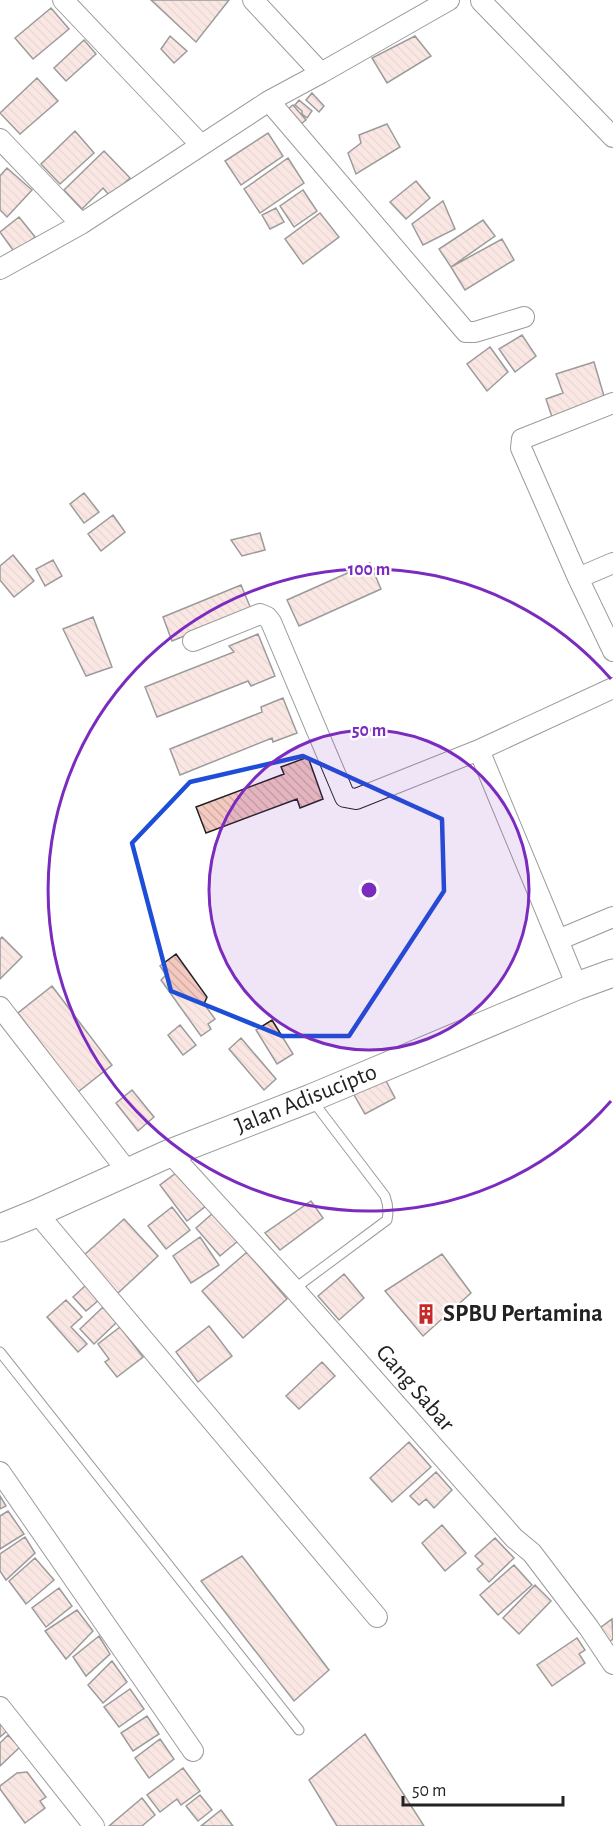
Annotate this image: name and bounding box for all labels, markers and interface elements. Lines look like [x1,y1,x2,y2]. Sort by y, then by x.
text: 100 m [348,561,390,579]
text: 50 m [352,722,386,740]
centre of rings [359,880,379,900]
street label: Jalan Adisucipto [232,1060,380,1138]
building icon: SPBU Pertamina [414,1302,438,1326]
place label: SPBU Pertamina [443,1302,603,1326]
street label: Gang Sabar [371,1340,459,1436]
scale bar [403,1769,564,1807]
text: 50 m [412,1782,446,1800]

